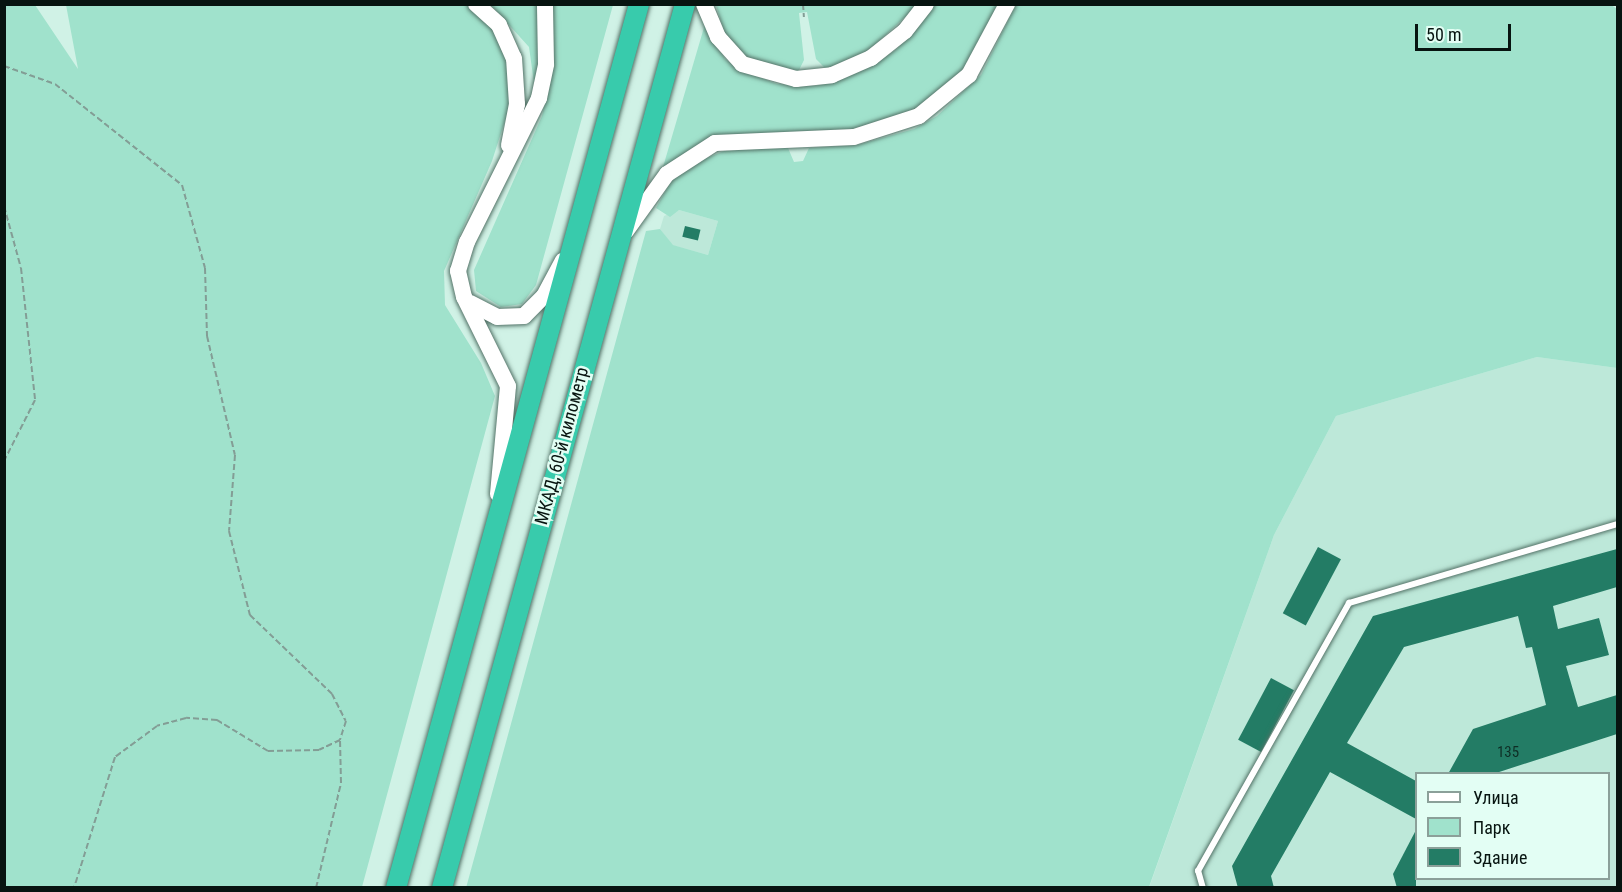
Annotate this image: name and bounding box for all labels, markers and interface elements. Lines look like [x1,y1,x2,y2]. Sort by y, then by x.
scale bar [1418,12,1514,50]
text: 50 m [1426,24,1461,45]
street label: МКАД, 60-й километр [531,365,593,527]
house number: 135 [1497,744,1519,762]
legend [1415,772,1610,880]
text: Улица [1473,787,1519,808]
text: Парк [1473,817,1510,838]
text: Здание [1473,847,1527,868]

